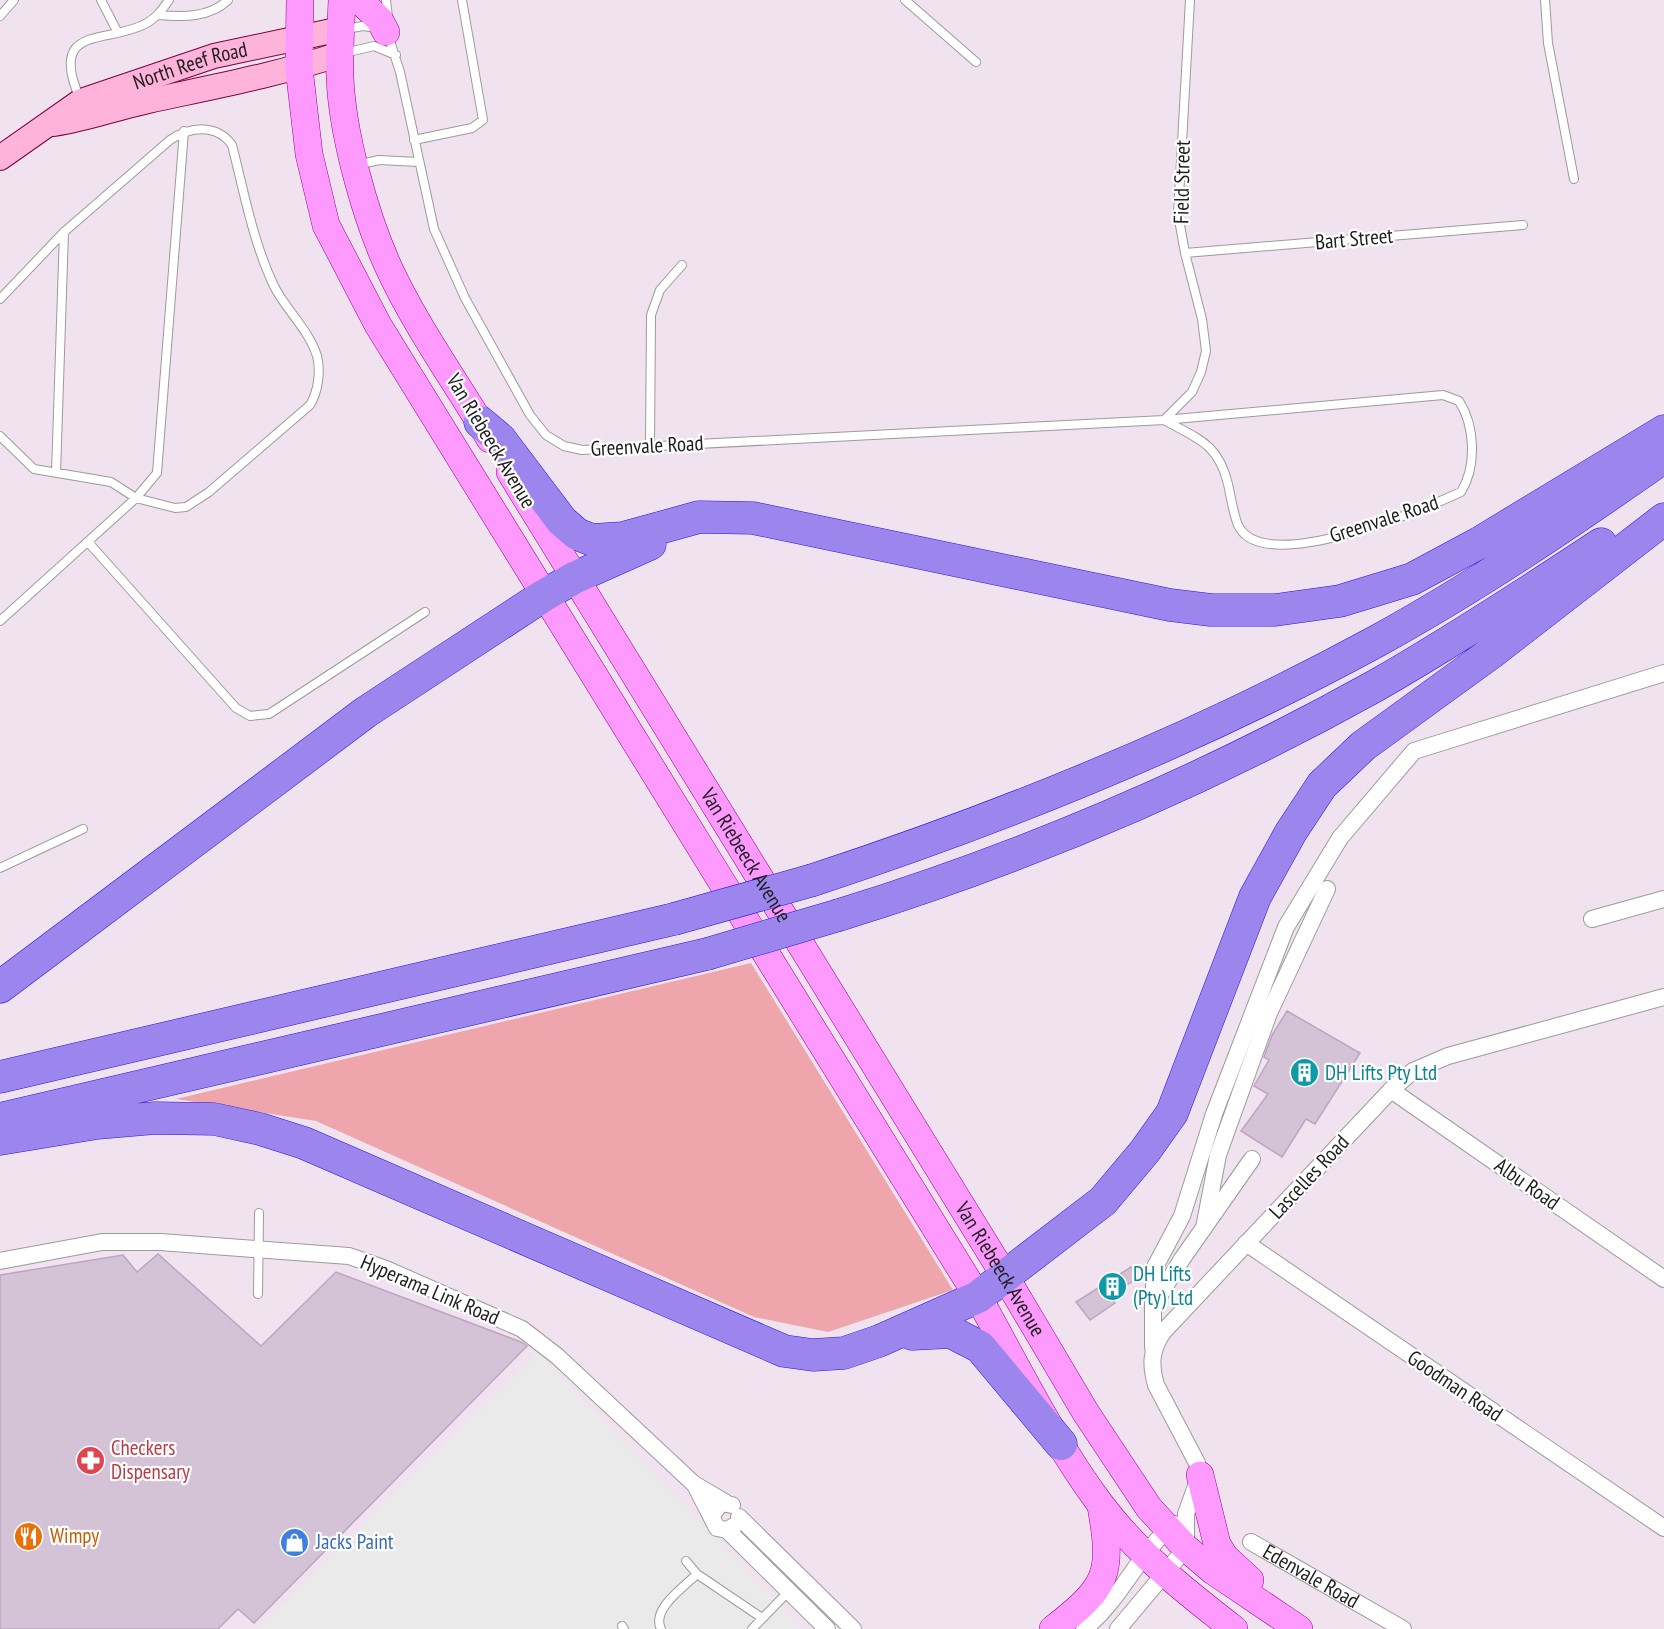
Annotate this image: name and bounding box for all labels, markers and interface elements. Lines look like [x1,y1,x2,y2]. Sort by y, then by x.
street label: North Reef Road [129,35,250,95]
street label: Field Street [1167,140,1196,224]
street label: Bart Street [1314,222,1394,255]
street label: Van Riebeeck Avenue [440,368,542,513]
street label: Greenvale Road [590,429,704,462]
street label: Greenvale Road [1326,488,1442,549]
street label: Van Riebeeck Avenue [694,782,798,927]
building icon: DH Lifts Pty Ltd [1288,1057,1320,1089]
place label: DH Lifts Pty Ltd [1325,1059,1437,1086]
street label: Lascelles Road [1263,1129,1354,1224]
street label: Albu Road [1490,1151,1565,1216]
street label: Van Riebeeck Avenue [949,1196,1052,1341]
street label: Hyperama Link Road [357,1248,504,1331]
place label: DH Lifts (Pty) Ltd [1133,1260,1193,1311]
building icon: DH Lifts (Pty) Ltd [1096,1270,1128,1302]
street label: Goodman Road [1402,1344,1508,1427]
place label: Checkers Dispensary [111,1434,190,1485]
pharmacy icon: Checkers Dispensary [74,1444,106,1476]
restaurant icon: Wimpy [13,1520,45,1552]
place label: Wimpy [50,1522,99,1549]
shop icon: Jacks Paint [279,1526,311,1558]
place label: Jacks Paint [315,1528,394,1555]
street label: Edenvale Road [1258,1538,1364,1614]

